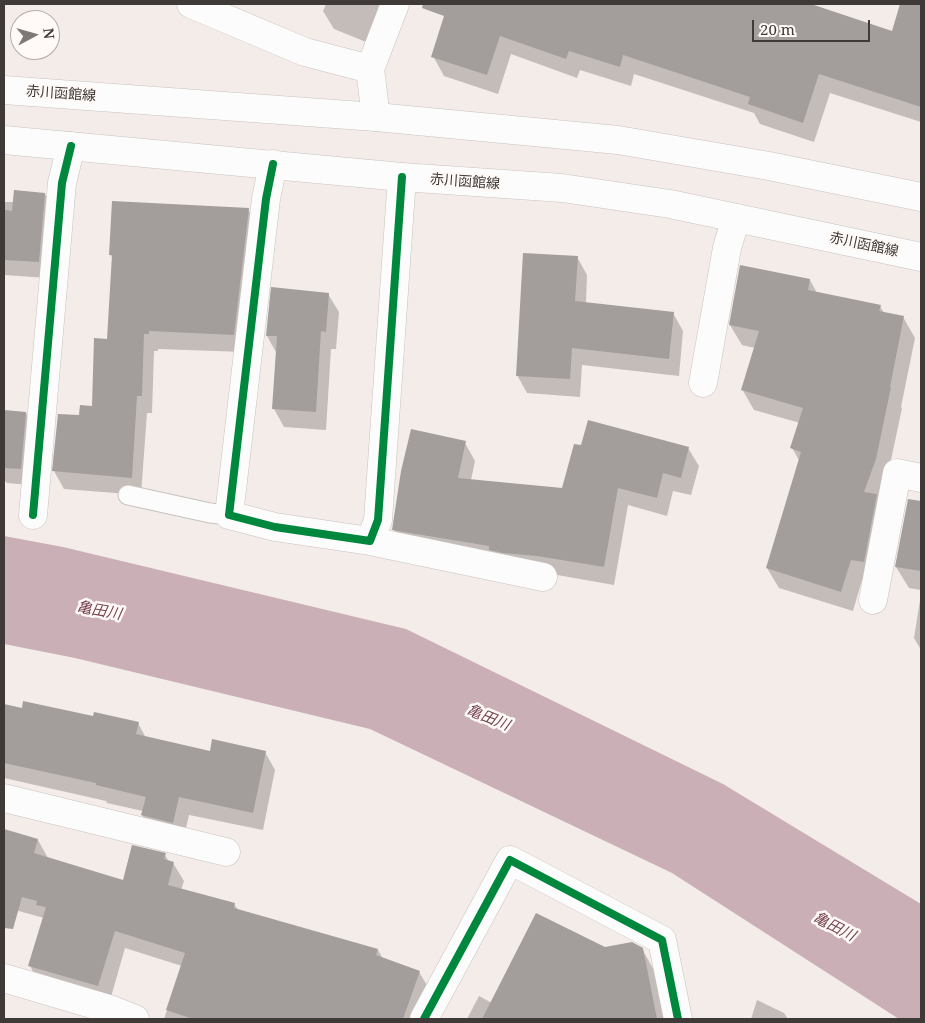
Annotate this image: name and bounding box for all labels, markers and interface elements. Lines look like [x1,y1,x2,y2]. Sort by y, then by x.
north arrow [10,10,60,60]
scale bar [755,10,872,42]
text: 20 m [760,19,795,39]
text: N [39,27,59,40]
street label: 赤川函館線 [25,83,97,105]
street label: 赤川函館線 [429,171,501,193]
street label: 赤川函館線 [828,230,900,260]
water label: 亀田川 [75,598,123,624]
water label: 亀田川 [464,701,512,735]
water label: 亀田川 [810,909,858,945]

